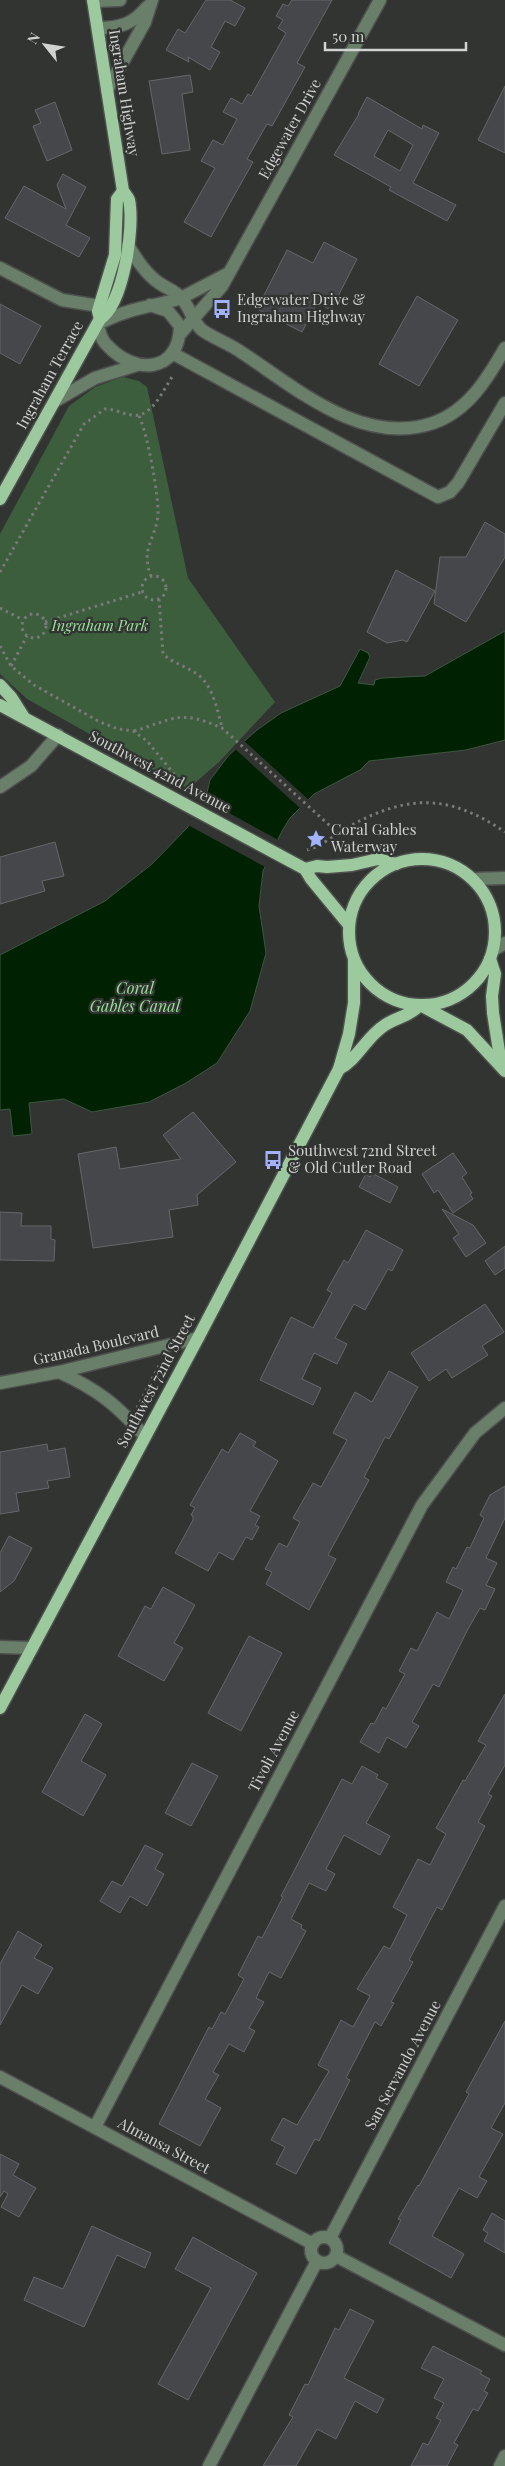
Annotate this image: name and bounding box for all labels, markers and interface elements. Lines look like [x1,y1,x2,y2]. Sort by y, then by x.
north arrow [20,20,70,70]
scale bar [325,20,466,52]
text: 50 m [332,26,365,46]
street label: Ingraham Highway [105,28,145,158]
text: N [23,29,44,47]
street label: Edgewater Drive [253,75,325,182]
place label: Edgewater Drive & Ingraham Highway [237,289,366,326]
bus stop icon: Edgewater Drive & Ingraham Highway [211,298,233,320]
street label: Ingraham Terrace [11,317,87,432]
park label: Ingraham Park [51,615,149,635]
street label: Southwest 42nd Avenue [86,725,235,817]
place label: Coral Gables Waterway [330,819,416,856]
place icon: Coral Gables Waterway [305,828,327,850]
water label: Coral Gables Canal [90,977,181,1016]
place label: Southwest 72nd Street & Old Cutler Road [288,1140,437,1177]
bus stop icon: Southwest 72nd Street & Old Cutler Road [262,1149,284,1171]
street label: Southwest 72nd Street [111,1310,199,1451]
street label: Granada Boulevard [31,1321,161,1369]
street label: Tivoli Avenue [243,1706,303,1795]
street label: San Servando Avenue [359,1996,445,2133]
street label: Almansa Street [114,2112,215,2178]

